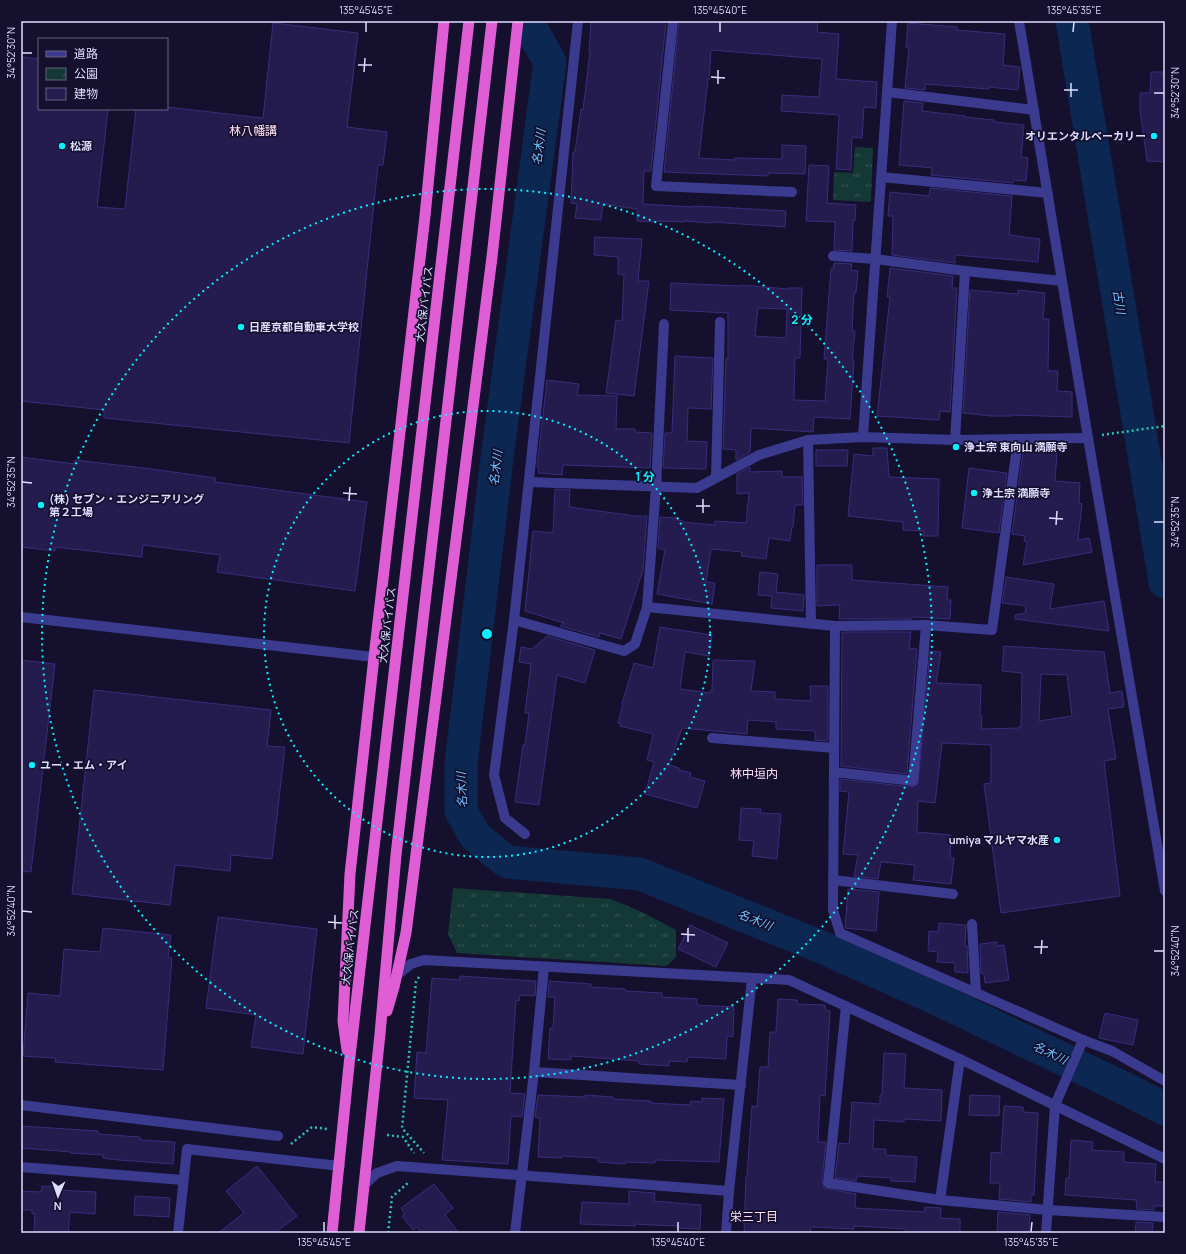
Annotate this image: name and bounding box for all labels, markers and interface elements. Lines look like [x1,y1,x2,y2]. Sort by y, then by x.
text: 135°45'45"E [339,3,393,17]
text: 135°45'40"E [693,3,747,17]
text: 135°45'35"E [1047,3,1102,17]
text: 34°52'30"N [4,27,18,79]
legend [38,38,168,110]
text: 道路 [74,45,98,62]
text: 公園 [74,65,98,82]
text: 34°52'30"N [1168,67,1182,119]
text: 建物 [74,85,98,102]
district label: 林八幡講 [229,122,277,139]
water label: 名木川 [528,126,550,166]
place label: オリエンタルベーカリー [1025,128,1146,143]
marker: オリエンタルベーカリー [1149,131,1159,141]
place label: 松源 [70,138,92,153]
marker: 松源 [57,141,67,151]
street label: 大久保バイパス [411,265,436,343]
water label: 古川 [1109,289,1130,317]
text: 2 分 [791,311,813,328]
place label: 日産京都自動車大学校 [249,319,359,334]
marker: 日産京都自動車大学校 [236,322,246,332]
place label: 浄土宗 東向山 満願寺 [964,439,1067,454]
marker: 浄土宗 東向山 満願寺 [951,442,961,452]
water label: 名木川 [485,447,506,487]
text: 34°52'35"N [4,456,18,508]
text: 1 分 [635,468,655,485]
place label: 浄土宗 満願寺 [982,485,1050,500]
marker: 浄土宗 満願寺 [969,488,979,498]
place label: (株) セブン・エンジニアリング 第２工場 [49,491,204,519]
text: 34°52'35"N [1168,496,1182,548]
marker: (株) セブン・エンジニアリング 第２工場 [36,500,46,510]
street label: 大久保バイパス [374,586,399,664]
centre of rings [480,627,494,641]
place label: ユー・エム・アイ [40,757,127,772]
marker: ユー・エム・アイ [27,760,37,770]
district label: 林中垣内 [730,765,778,782]
water label: 名木川 [452,770,471,808]
place label: umiya マルヤマ水産 [949,832,1049,847]
marker: umiya マルヤマ水産 [1052,835,1062,845]
text: 34°52'40"N [4,885,18,936]
water label: 名木川 [735,905,777,935]
street label: 大久保バイパス [337,908,362,986]
text: 34°52'40"N [1168,925,1182,976]
water label: 名木川 [1030,1037,1072,1069]
north arrow [38,1176,78,1216]
text: N [53,1199,62,1214]
district label: 栄三丁目 [730,1208,778,1225]
text: 135°45'45"E [297,1235,351,1249]
text: 135°45'40"E [651,1235,705,1249]
text: 135°45'35"E [1004,1235,1059,1249]

